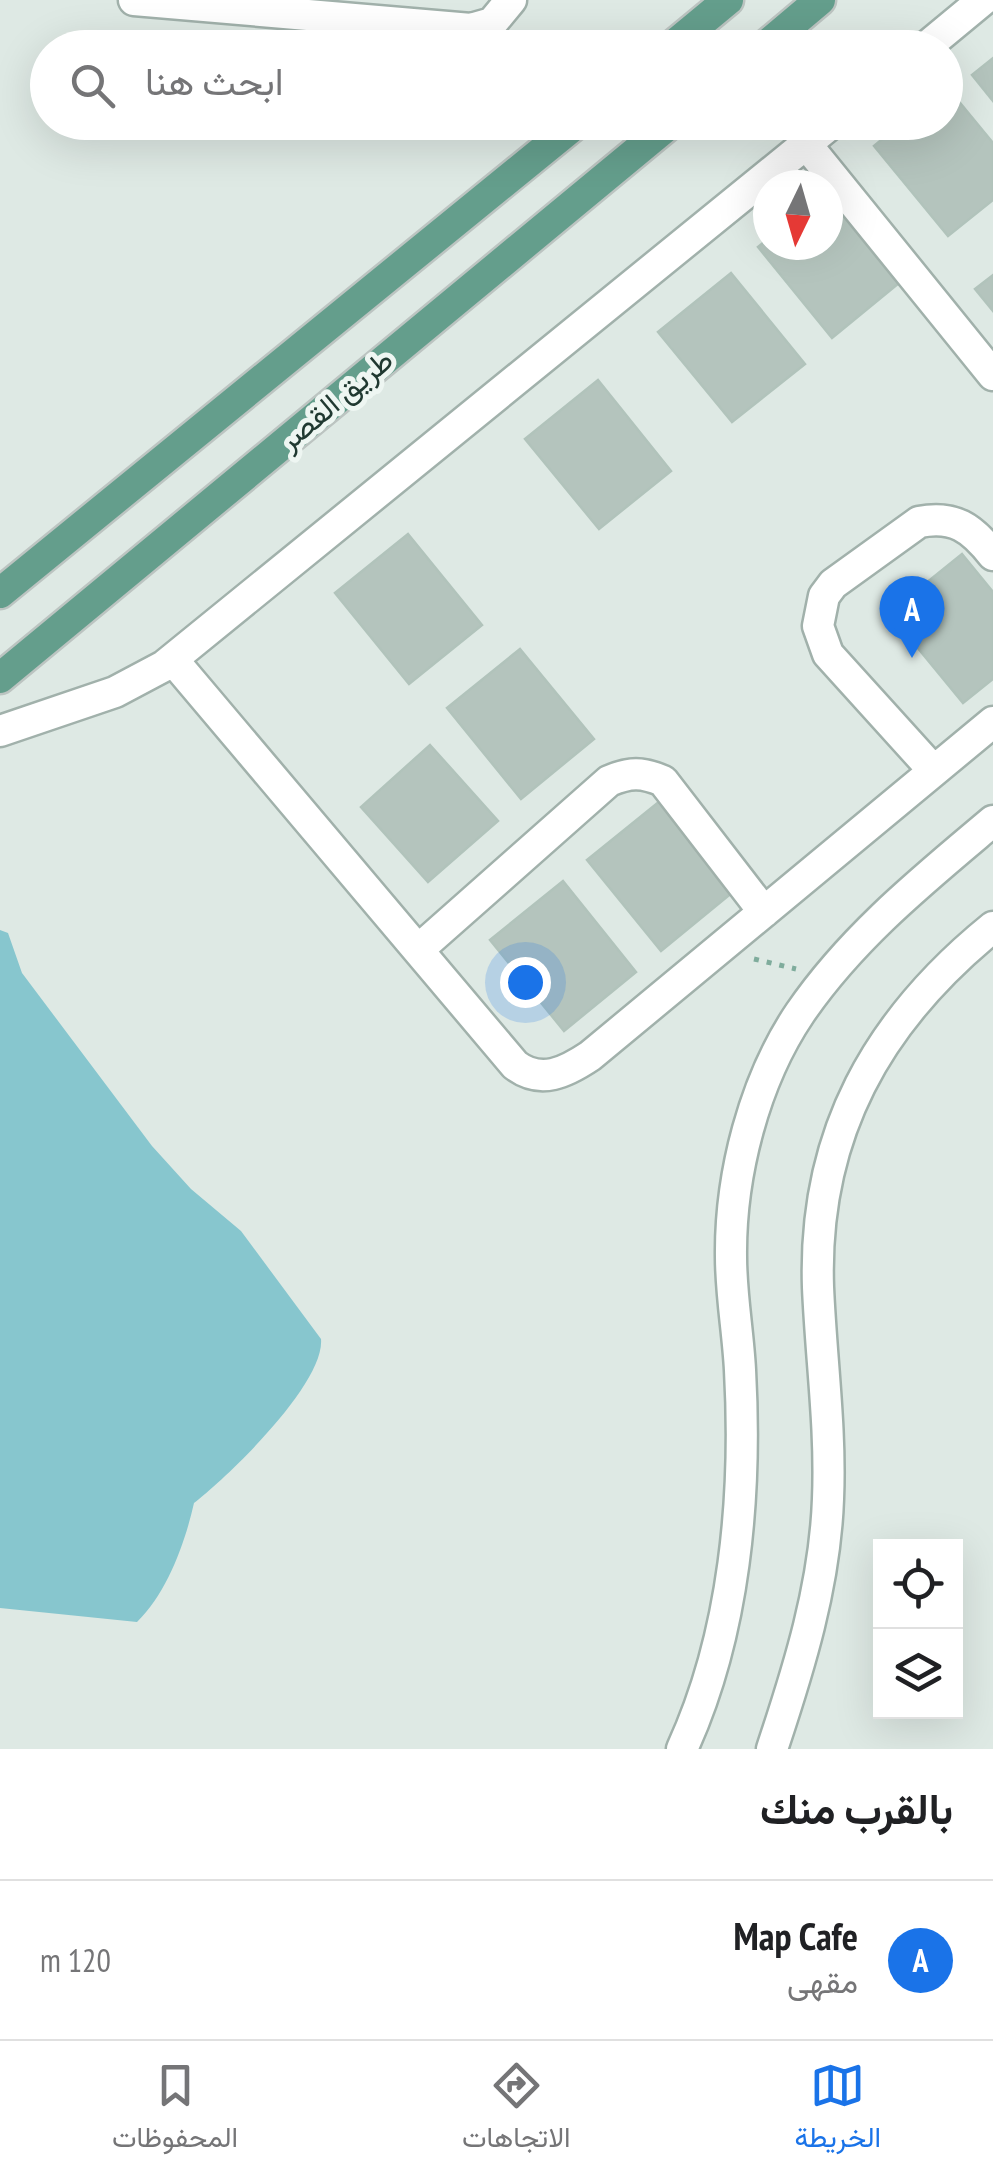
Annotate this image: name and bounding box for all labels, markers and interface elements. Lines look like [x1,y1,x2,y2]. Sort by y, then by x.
search box [30,30,963,140]
text: ابحث هنا [145,56,283,105]
icon: search [65,58,120,113]
north arrow [753,170,843,260]
street label: طريق القصر [269,340,400,459]
pin: A [880,576,944,658]
your location [500,957,551,1008]
map controls [873,1539,963,1719]
button: locate [873,1539,963,1629]
button: layers [873,1629,963,1719]
text: بالقرب منك [760,1781,953,1836]
text: Map Cafe [734,1911,858,1960]
text: 120 m [40,1939,111,1981]
text: A [912,1939,929,1981]
text: مقهى [787,1960,858,2002]
tab: المحفوظات [112,2058,238,2162]
tab: الاتجاهات [462,2058,571,2162]
tab: الخريطة [794,2058,881,2162]

